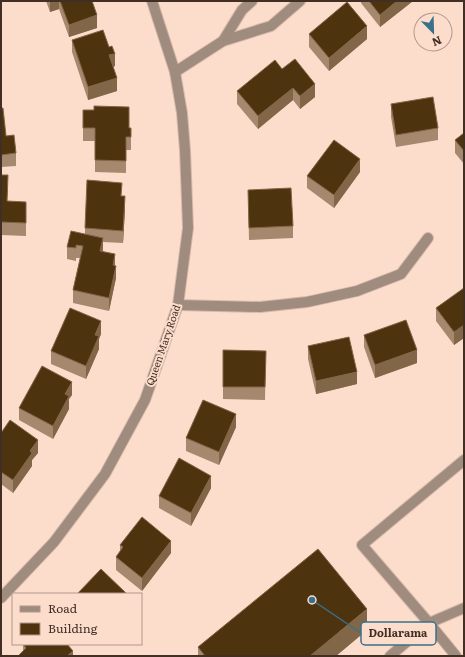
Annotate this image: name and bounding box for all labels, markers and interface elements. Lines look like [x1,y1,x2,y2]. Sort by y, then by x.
north arrow [413,12,453,52]
text: N [430,33,445,51]
street label: Queen Mary Road [142,302,183,387]
legend [12,593,142,645]
text: Road [48,599,78,617]
text: Building [48,619,98,637]
callout: Dollarama [361,622,436,645]
text: Dollarama [369,624,428,640]

